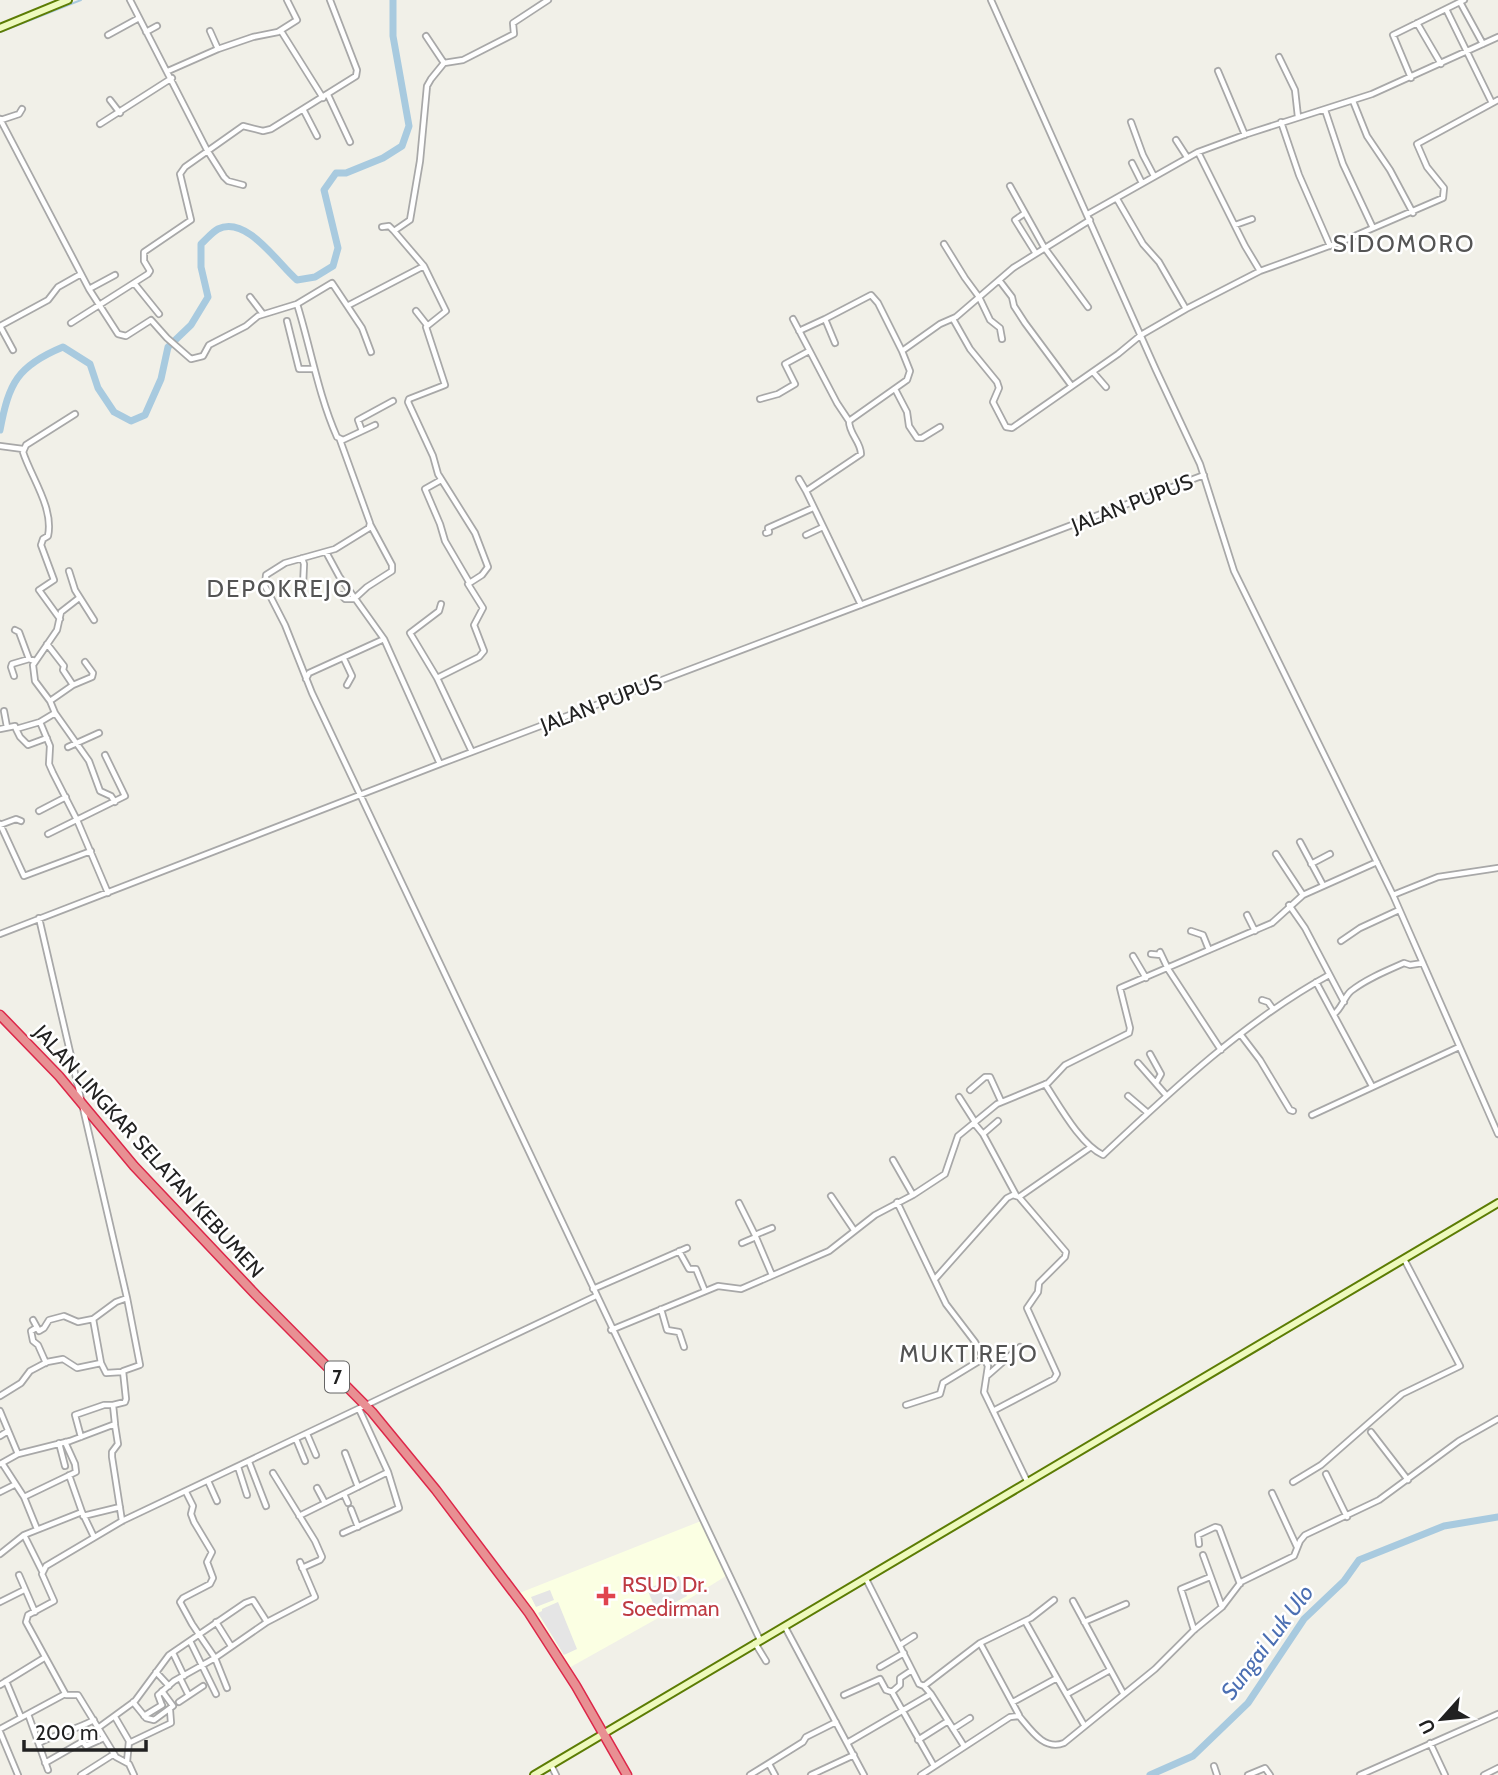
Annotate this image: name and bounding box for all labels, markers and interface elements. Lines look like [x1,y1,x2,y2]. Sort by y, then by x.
district label: SIDOMORO [1333,229,1475,258]
street label: JALAN PUPUS [1067,468,1196,538]
district label: DEPOKREJO [207,574,353,603]
street label: JALAN PUPUS [536,668,665,738]
street label: JALAN LINGKAR SELATAN KEBUMEN [28,1019,269,1283]
district label: MUKTIREJO [899,1339,1039,1368]
road number: 7 [325,1362,349,1392]
place label: RSUD Dr. Soedirman [622,1572,720,1621]
water label: Sungai Luk Ulo [1215,1579,1319,1705]
marker: RSUD Dr. Soedirman [596,1586,616,1606]
north arrow [1407,1684,1477,1754]
scale bar [24,1708,147,1752]
text: U [1414,1715,1441,1738]
text: 200 m [35,1720,98,1745]

